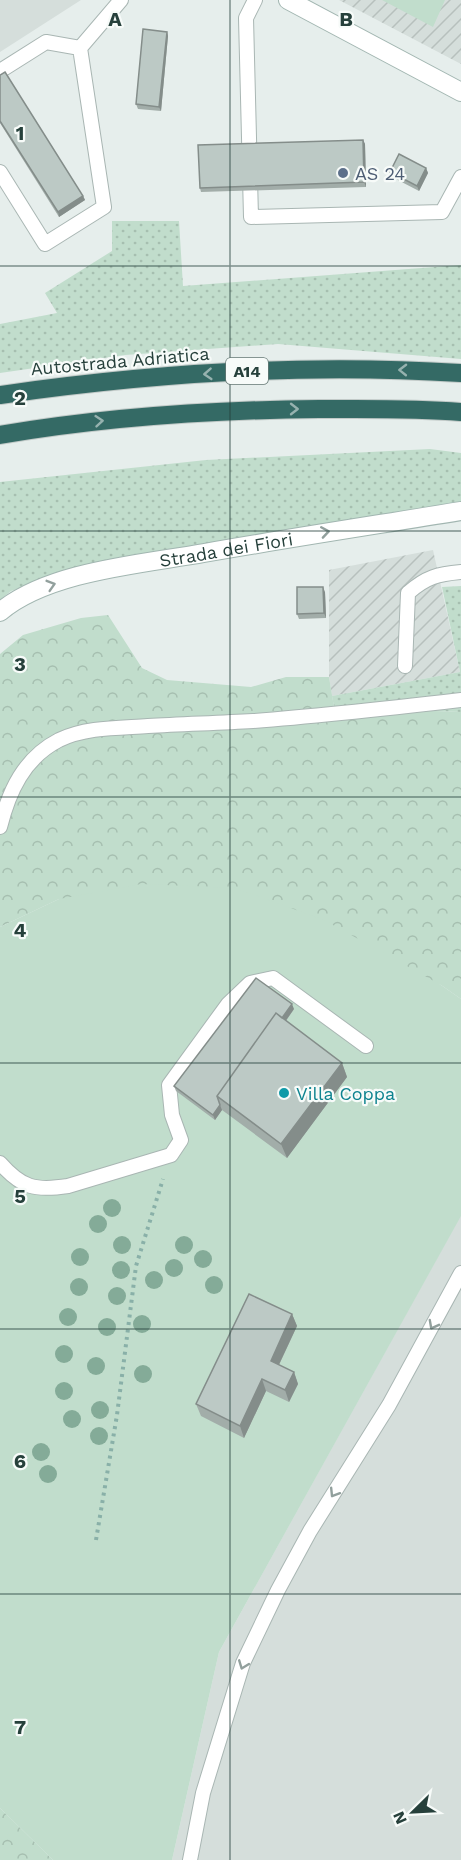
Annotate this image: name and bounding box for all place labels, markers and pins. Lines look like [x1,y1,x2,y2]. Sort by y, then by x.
place label: AS 24 [355,163,405,184]
marker: AS 24 [336,166,350,180]
place label: Villa Coppa [296,1083,395,1104]
marker: Villa Coppa [277,1086,291,1100]

